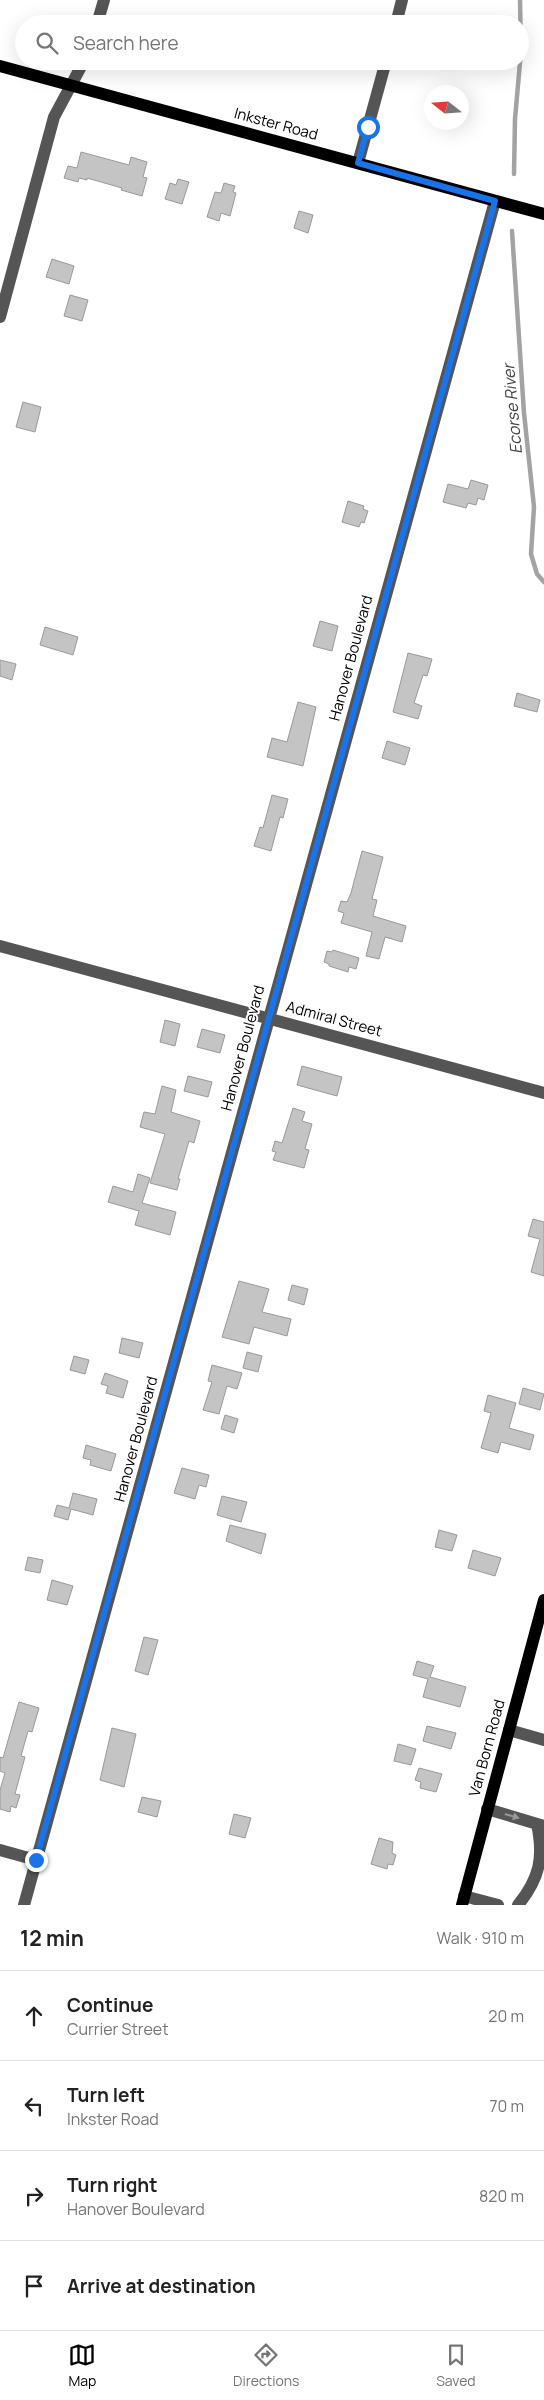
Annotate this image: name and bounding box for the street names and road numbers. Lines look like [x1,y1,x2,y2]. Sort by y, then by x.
street label: Inkster Road [232,102,320,145]
street label: Hanover Boulevard [324,593,377,723]
street label: Hanover Boulevard [216,983,269,1113]
street label: Admiral Street [284,996,384,1041]
street label: Hanover Boulevard [109,1374,162,1504]
street label: Van Born Road [463,1697,510,1799]

